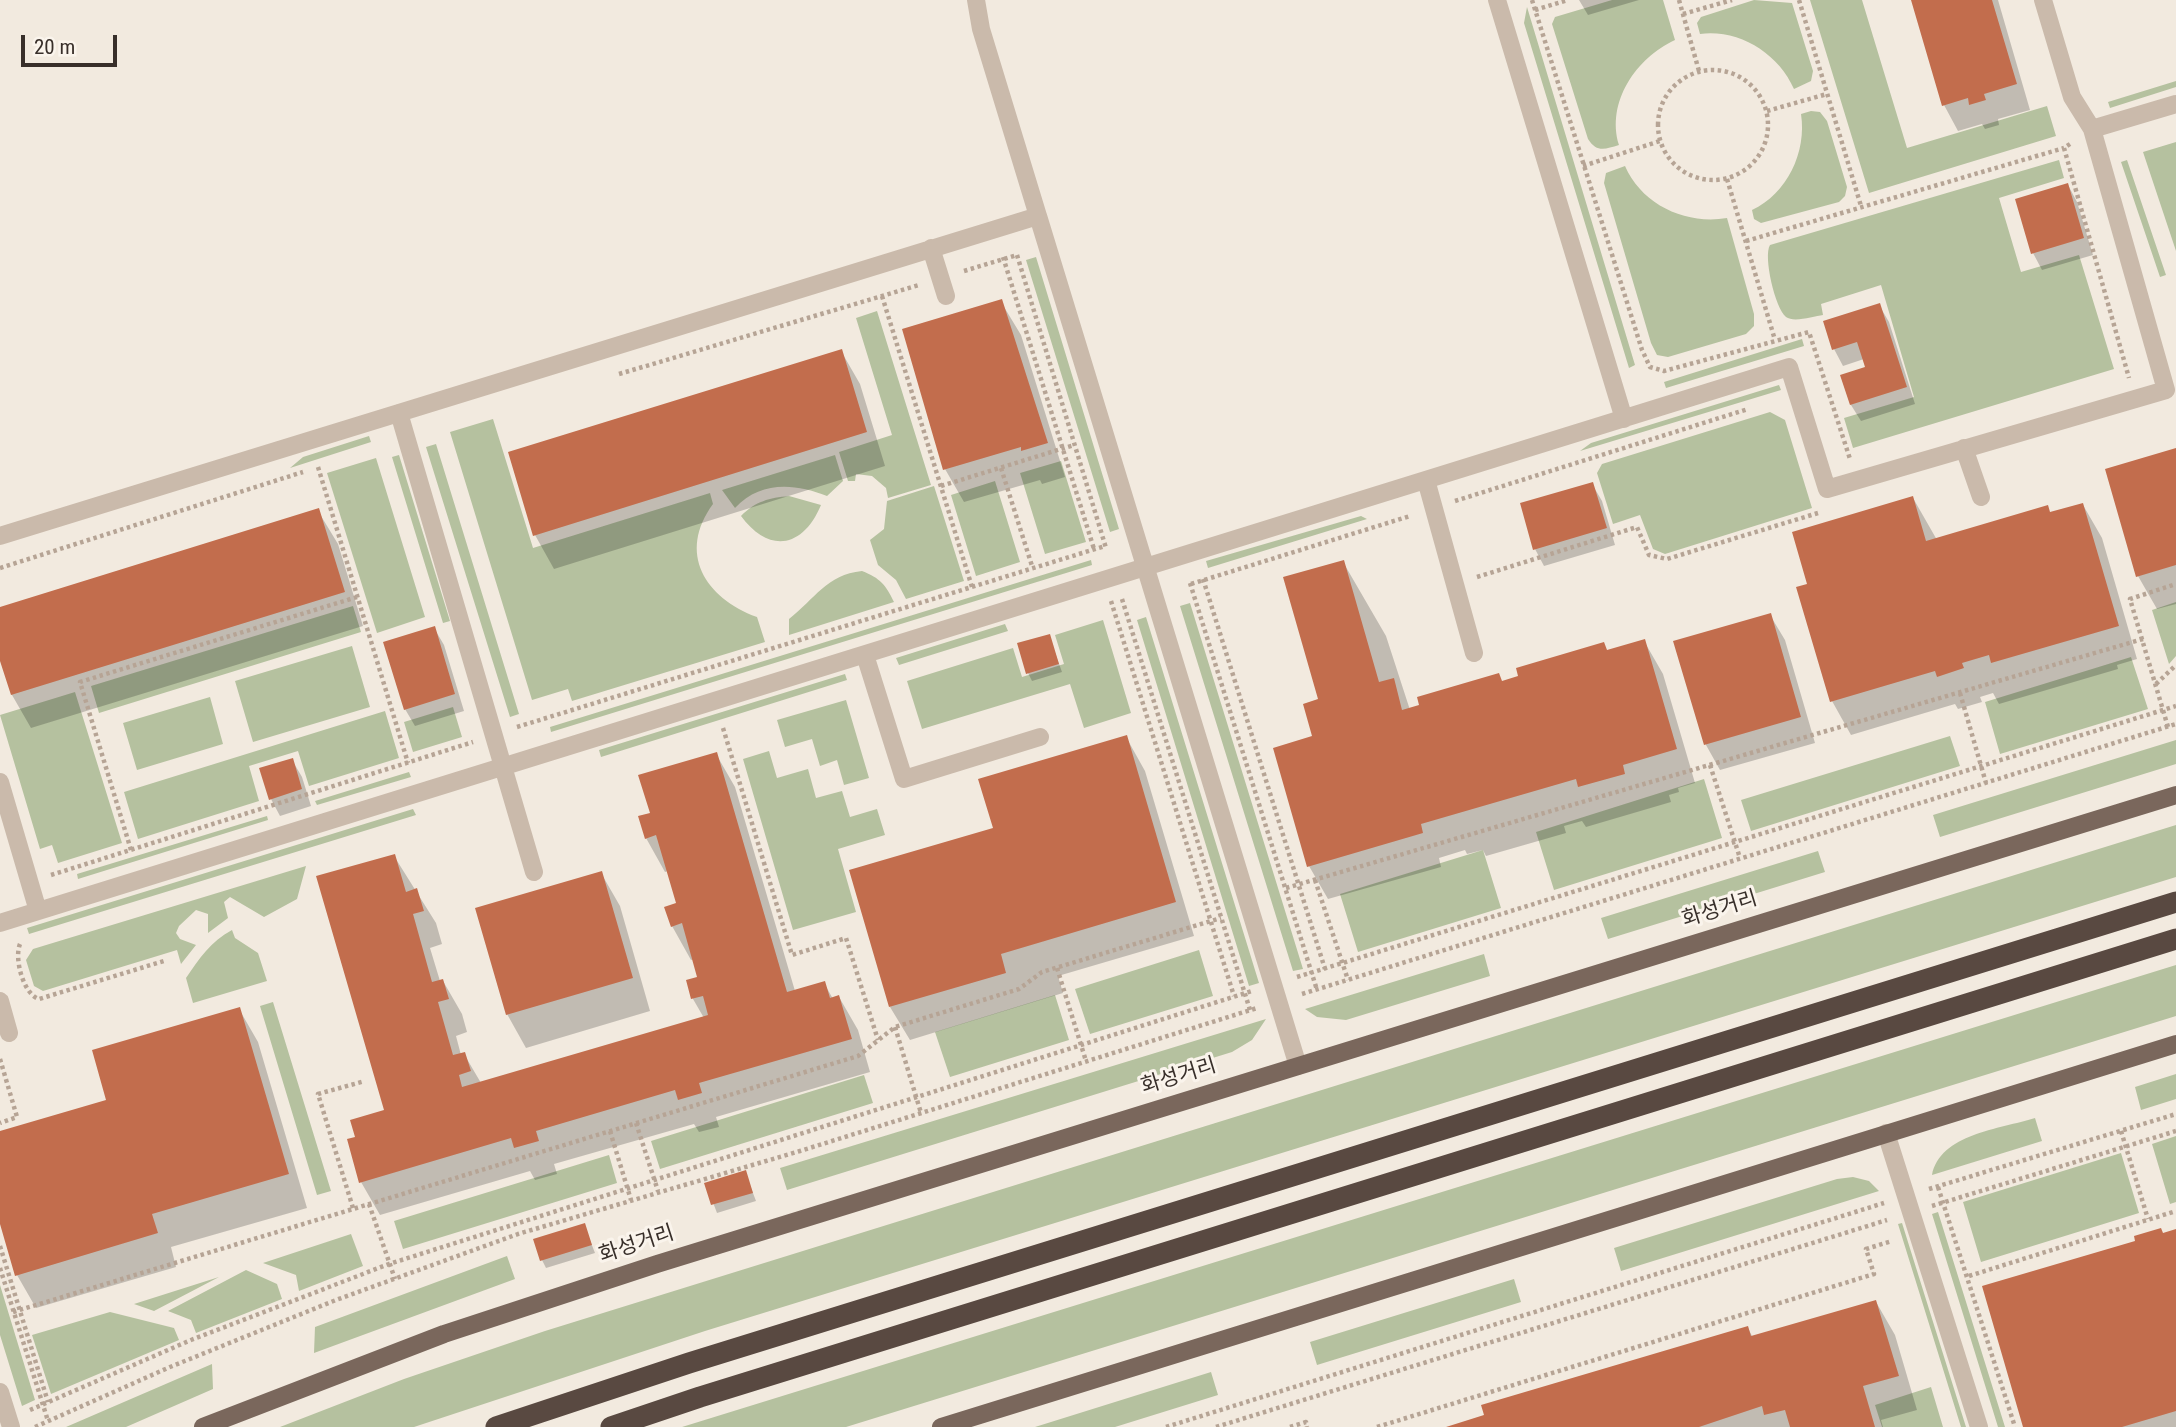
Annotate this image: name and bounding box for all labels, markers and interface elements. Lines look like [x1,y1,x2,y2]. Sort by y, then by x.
scale bar [24,21,121,65]
text: 20 m [34,35,75,59]
street label: 화성거리 [1679,887,1761,933]
street label: 화성거리 [1138,1054,1220,1100]
street label: 화성거리 [596,1221,678,1269]

